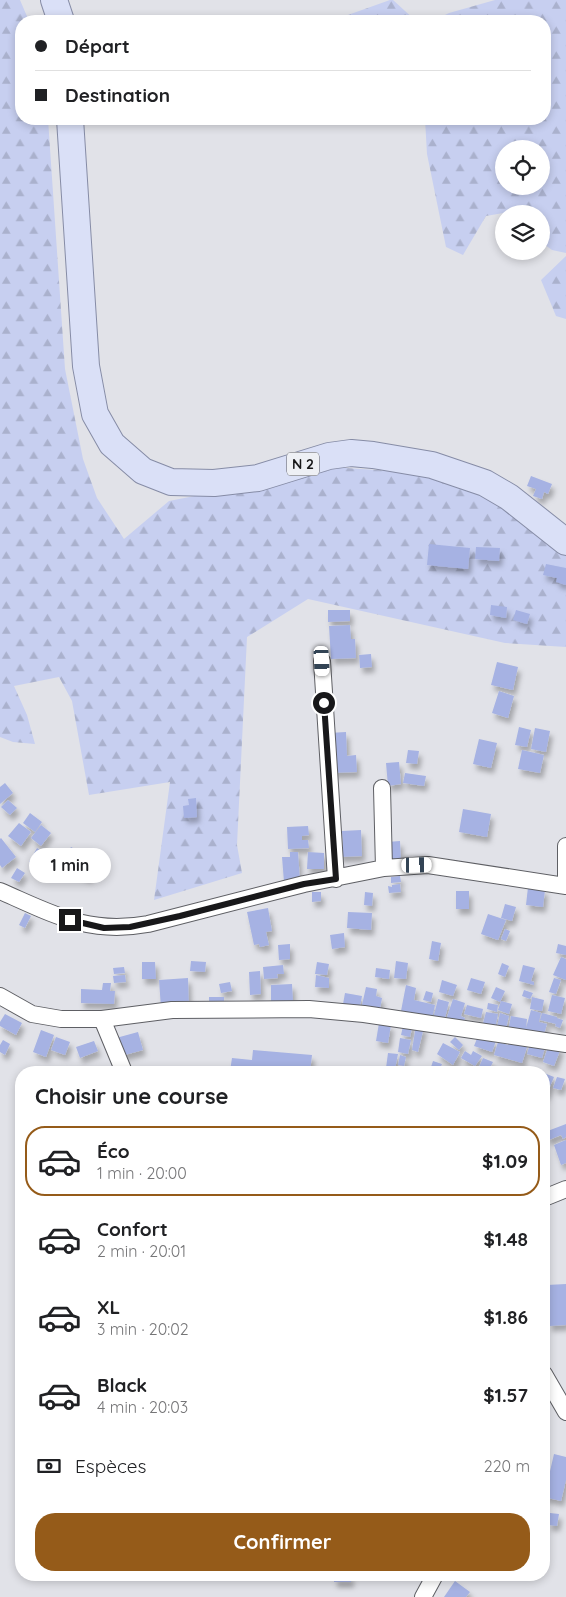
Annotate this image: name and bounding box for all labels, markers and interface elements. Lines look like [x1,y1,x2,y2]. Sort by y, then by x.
text: Départ [65,34,130,58]
text: Destination [65,83,170,107]
map controls [495,140,550,260]
button: locate [495,140,550,195]
button: layers [495,205,550,260]
road number: N 2 [287,452,319,476]
car [313,646,330,676]
route start [313,692,335,714]
callout: 1 min [29,848,111,882]
text: 1 min [51,855,89,875]
car [401,857,432,873]
route end [59,909,81,931]
text: Choisir une course [35,1082,229,1110]
icon: car [37,1139,82,1184]
text: Éco [97,1139,130,1163]
text: $1.09 [482,1149,528,1173]
text: 1 min · 20:00 [97,1163,187,1183]
icon: car [37,1217,82,1262]
text: Confort [97,1217,168,1241]
text: $1.48 [484,1227,528,1251]
text: 2 min · 20:01 [97,1241,186,1261]
icon: car [37,1295,82,1340]
text: XL [97,1295,120,1319]
text: $1.86 [484,1305,528,1329]
text: 3 min · 20:02 [97,1319,189,1339]
icon: car [37,1373,82,1418]
text: Black [97,1373,147,1397]
text: $1.57 [483,1383,528,1407]
text: 4 min · 20:03 [97,1397,188,1417]
icon: cash [35,1452,63,1480]
text: Espèces [75,1454,146,1478]
text: 220 m [484,1456,530,1476]
button: Confirmer [35,1513,530,1571]

